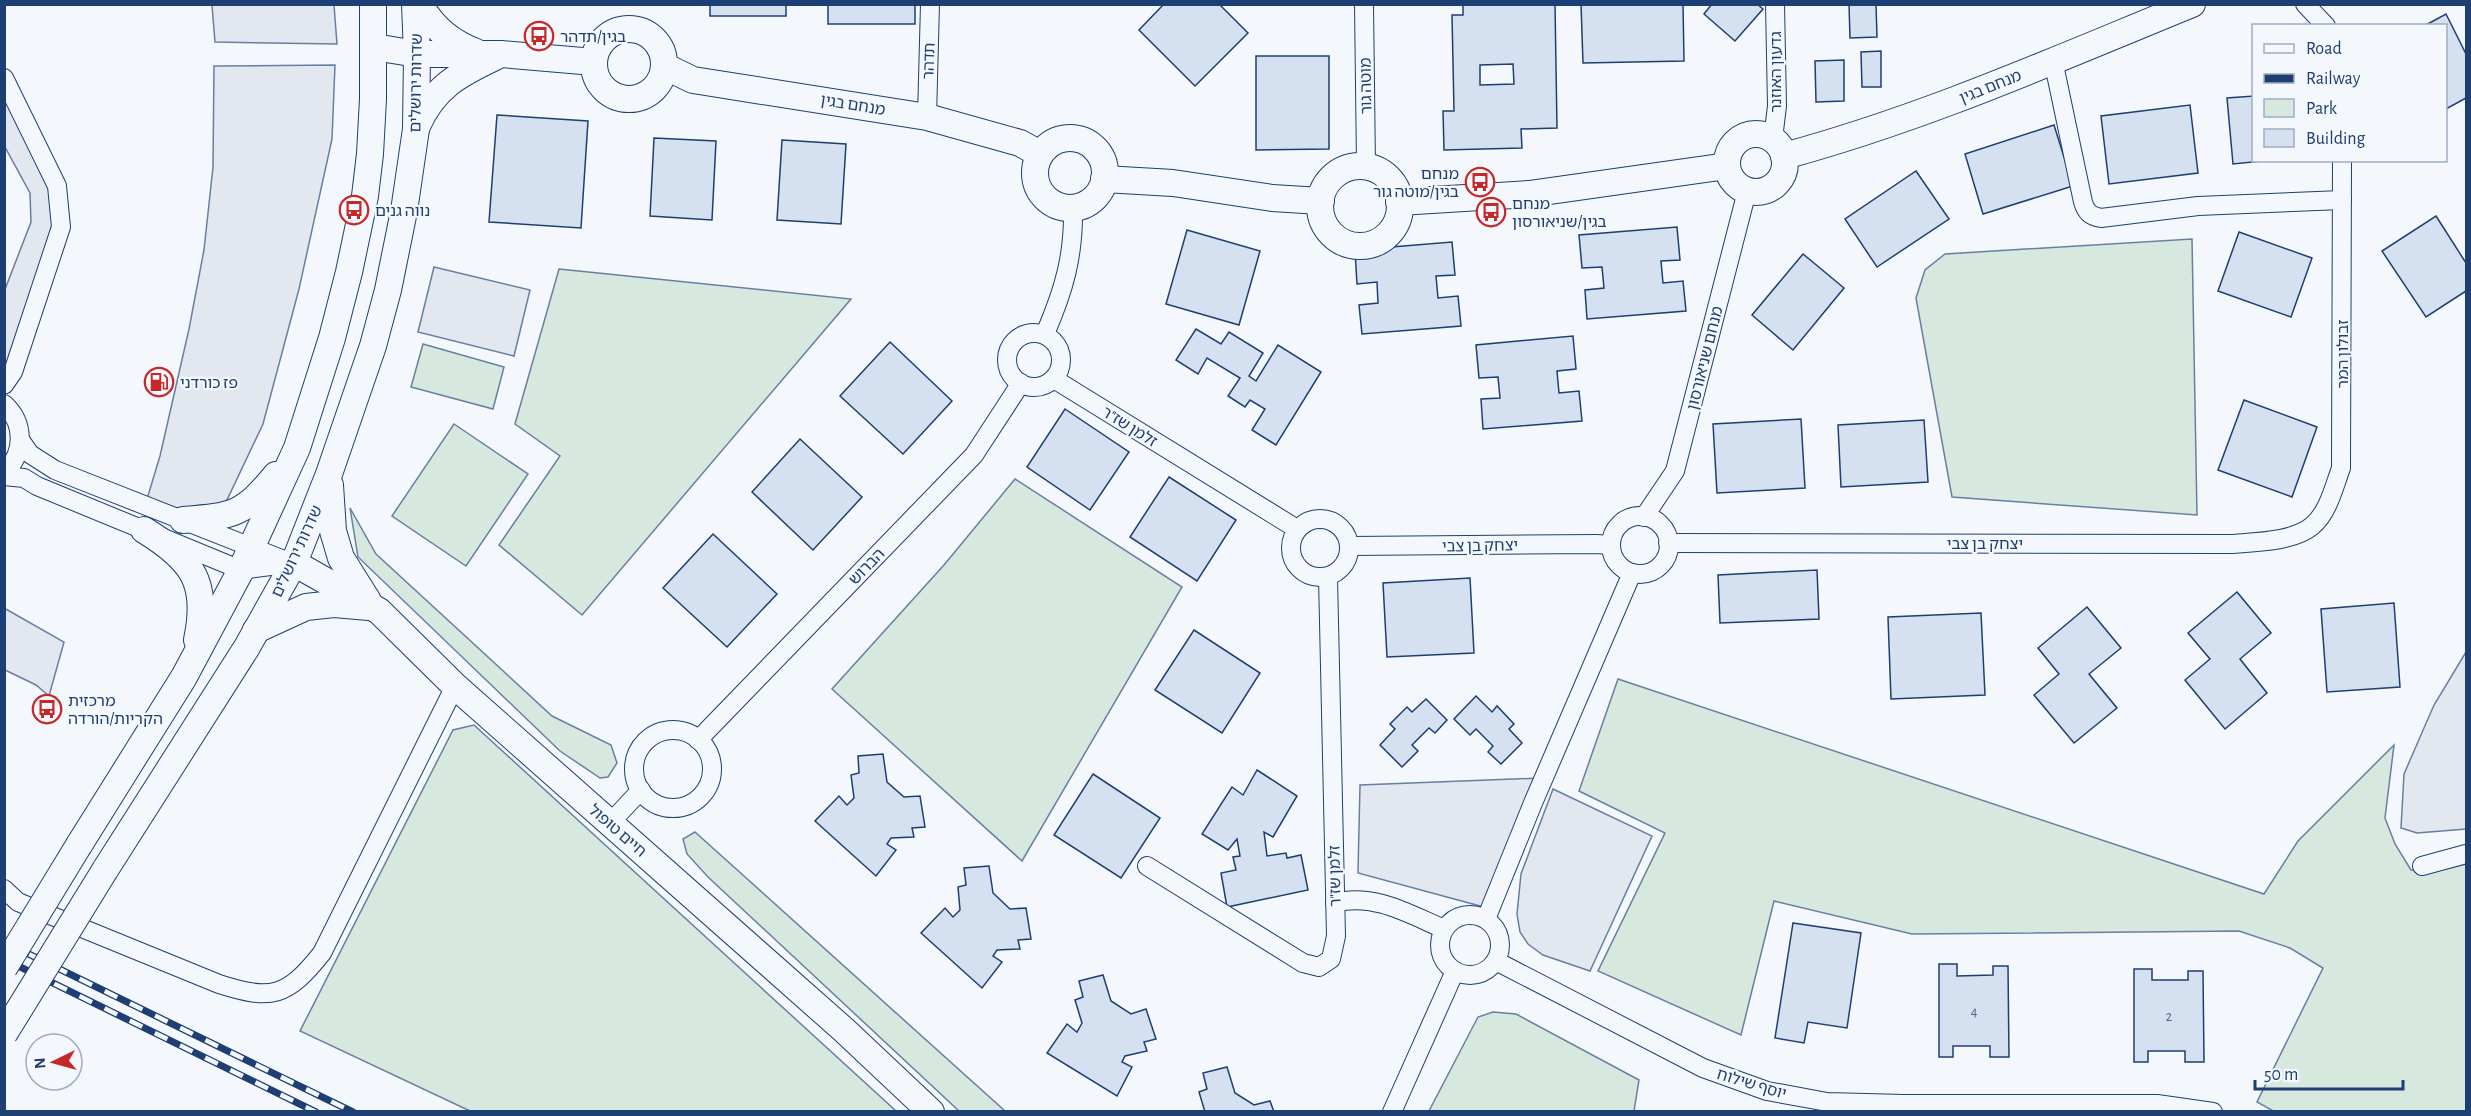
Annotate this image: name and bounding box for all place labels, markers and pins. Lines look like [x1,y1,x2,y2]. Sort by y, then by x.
bus stop icon: בגין/תדהר [523,20,555,52]
place label: בגין/תדהר [560,29,626,45]
place label: מנחם בגין/מוטה גור [1373,166,1459,200]
bus stop icon: מנחם בגין/מוטה גור [1464,166,1496,198]
bus stop icon: נווה גנים [338,194,370,226]
bus stop icon: מנחם בגין/שניאורסון [1475,196,1507,228]
place label: מנחם בגין/שניאורסון [1512,196,1607,230]
place label: נווה גנים [375,203,430,219]
fuel station icon: פז כורדני [143,366,175,398]
place label: פז כורדני [180,375,238,391]
bus stop icon: מרכזית הקריות/הורדה [31,693,63,725]
place label: מרכזית הקריות/הורדה [68,693,163,727]

